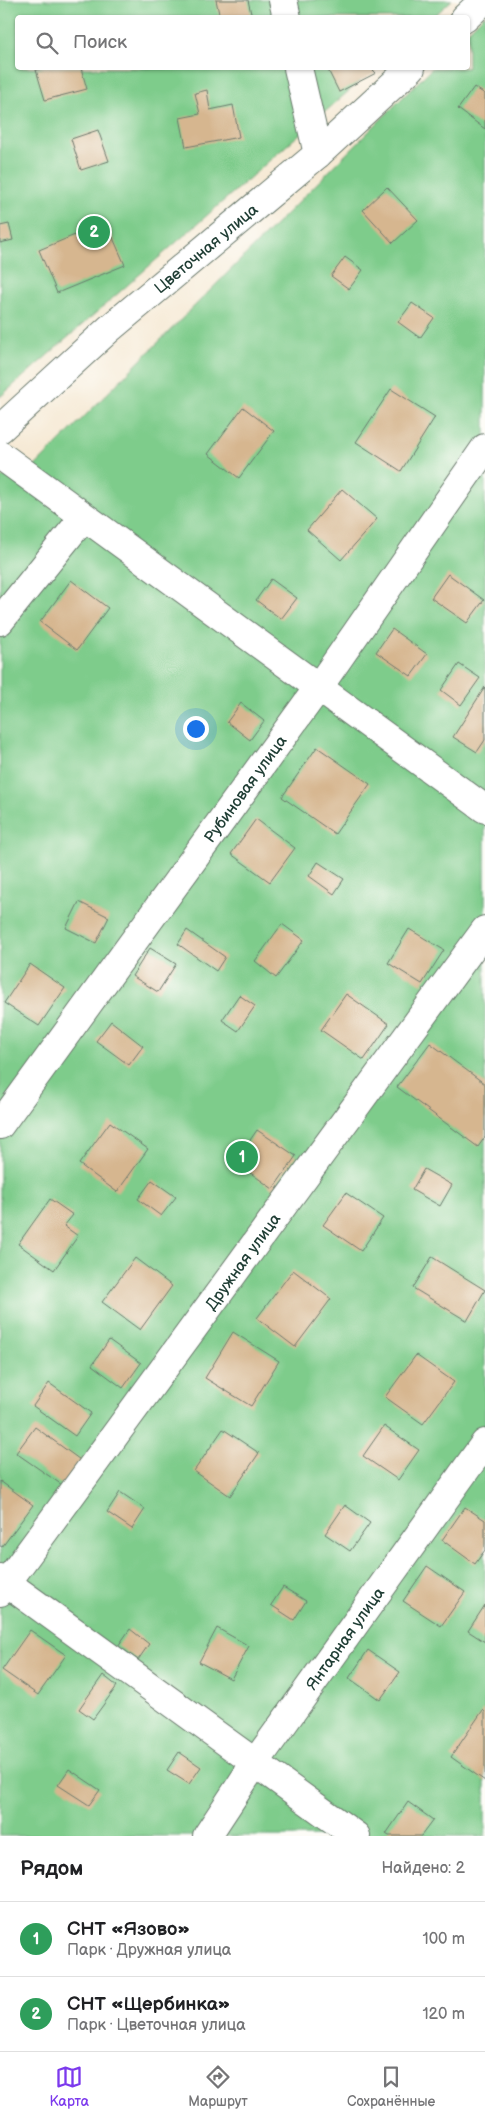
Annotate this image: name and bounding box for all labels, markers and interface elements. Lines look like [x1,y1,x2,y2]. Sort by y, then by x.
search box [15,15,470,70]
icon: search [33,29,61,57]
text: Поиск [73,31,127,54]
street label: Цветочная улица [151,200,263,298]
pin: 2 [78,213,110,251]
your location [183,716,209,742]
street label: Рубиновая улица [201,732,292,847]
pin: 1 [226,1138,258,1176]
street label: Дружная улица [202,1210,285,1314]
street label: Янтарная улица [303,1584,390,1694]
text: Рядом [20,1856,83,1881]
text: Найдено: 2 [381,1859,465,1878]
text: СНТ «Язово» [67,1918,190,1941]
text: 1 [33,1930,39,1949]
text: 100 m [422,1930,465,1949]
text: Парк · Дружная улица [67,1941,231,1960]
text: СНТ «Щербинка» [67,1993,230,2016]
text: 2 [31,2005,41,2024]
text: 120 m [422,2005,465,2024]
text: Парк · Цветочная улица [67,2016,246,2035]
tab: Карта [50,2063,89,2110]
tab: Маршрут [188,2063,248,2110]
tab: Сохранённые [347,2063,435,2110]

